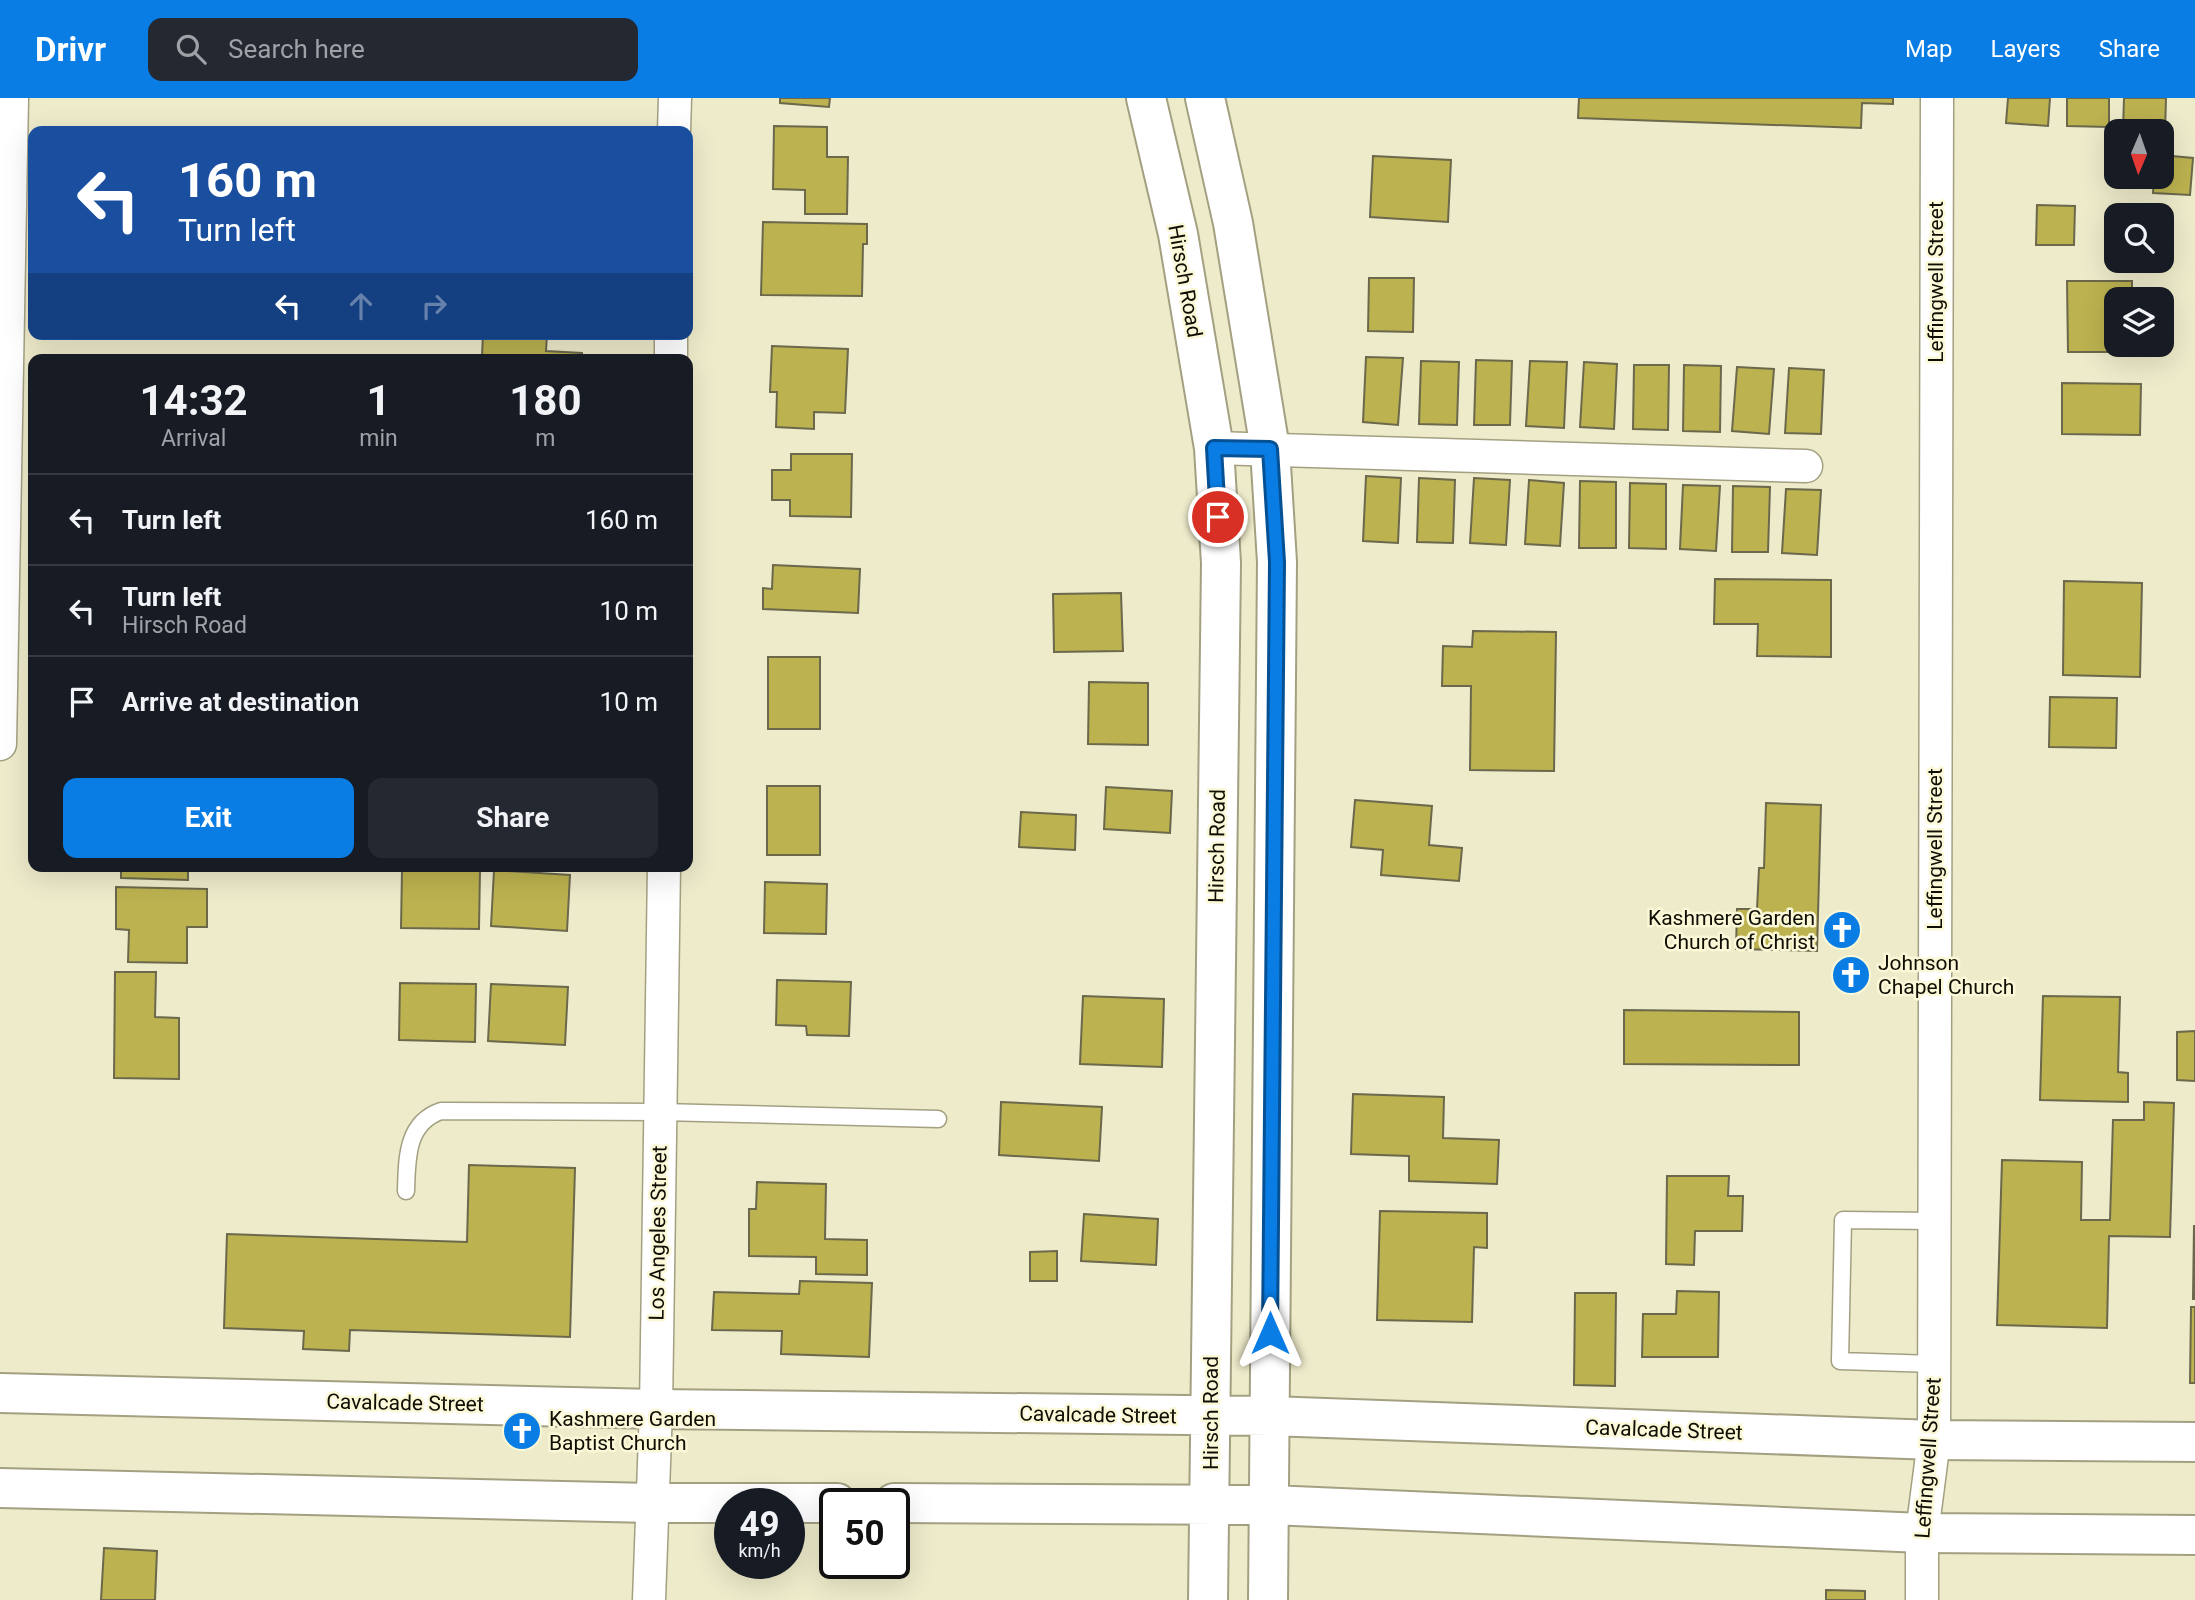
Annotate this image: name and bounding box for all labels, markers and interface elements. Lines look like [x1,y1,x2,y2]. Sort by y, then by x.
search box [148,18,638,81]
text: Drivr [35,30,106,69]
icon: search [172,30,210,68]
text: Search here [228,34,365,64]
text: Map [1905,35,1953,63]
text: Layers [1991,35,2061,63]
text: Share [2099,35,2160,63]
north arrow [2104,119,2174,189]
map controls [2104,119,2174,357]
text: 160 m [178,152,317,209]
icon: left [63,154,154,245]
street label: Leffingwell Street [1924,201,1948,363]
button: search [2104,203,2174,273]
text: Turn left [178,211,296,249]
street label: Hirsch Road [1163,223,1207,339]
icon: left [269,287,307,325]
icon: ahead [342,287,380,325]
icon: right [415,287,453,325]
button: layers [2104,287,2174,357]
text: 14:32 [140,376,248,425]
text: 1 [366,376,391,425]
text: 180 [509,376,582,425]
text: Arrival [161,425,226,452]
text: min [359,425,398,452]
text: m [535,425,555,452]
pin [1188,487,1248,547]
icon: arrive [1199,498,1237,536]
icon: left [63,501,101,539]
text: Turn left [122,505,221,535]
text: 160 m [585,505,658,535]
text: Turn left [122,582,221,612]
icon: left [63,592,101,630]
text: 10 m [600,596,658,626]
text: Hirsch Road [122,612,247,639]
icon: arrive [63,683,101,721]
text: Arrive at destination [122,687,359,717]
text: 10 m [600,687,658,717]
street label: Leffingwell Street [1923,768,1947,930]
button: Exit [63,778,354,858]
button: Share [368,778,658,858]
street label: Hirsch Road [1204,789,1230,903]
place label: Kashmere Garden Church of Christ [1648,906,1815,954]
church icon: Kashmere Garden Church of Christ [1821,909,1863,951]
place label: Johnson Chapel Church [1878,951,2014,999]
church icon: Johnson Chapel Church [1830,954,1872,996]
street label: Los Angeles Street [644,1145,672,1321]
position arrow [1233,1296,1307,1370]
street label: Hirsch Road [1199,1356,1223,1470]
street label: Leffingwell Street [1910,1376,1946,1539]
street label: Cavalcade Street [326,1390,484,1416]
street label: Cavalcade Street [1019,1402,1177,1428]
place label: Kashmere Garden Baptist Church [549,1407,716,1455]
church icon: Kashmere Garden Baptist Church [501,1410,543,1452]
street label: Cavalcade Street [1585,1415,1743,1445]
speed limit sign: 50 [819,1488,910,1579]
text: 49 [739,1504,780,1545]
text: km/h [738,1540,781,1561]

